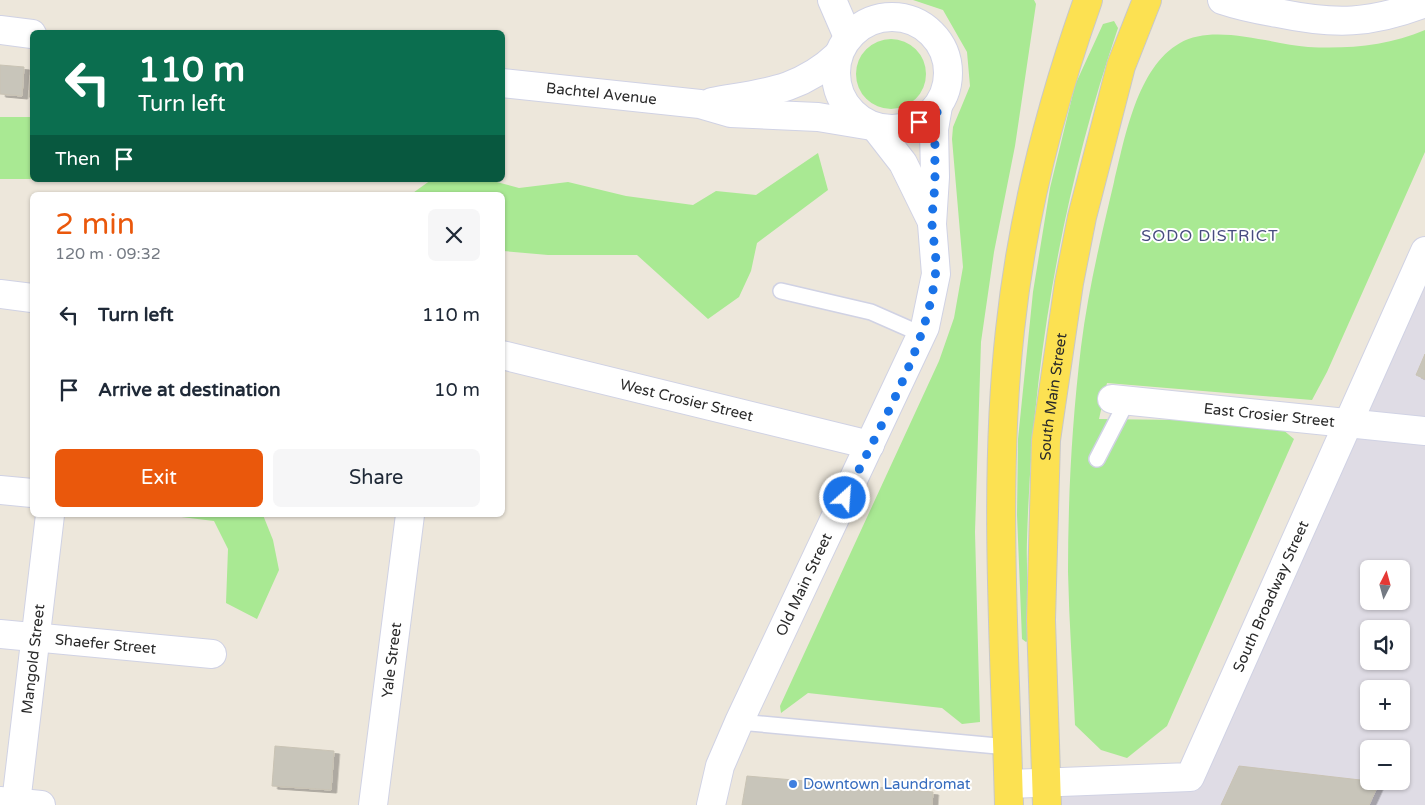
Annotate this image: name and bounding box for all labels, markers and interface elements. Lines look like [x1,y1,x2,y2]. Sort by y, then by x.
text: 110 m [138,49,245,91]
icon: left [55,50,120,115]
street label: Bachtel Avenue [545,79,658,108]
text: Turn left [138,91,226,117]
pin [898,101,940,143]
icon: arrive [905,108,933,136]
icon: arrive [110,145,138,173]
text: Then [55,148,100,170]
text: 2 min [55,206,135,243]
button: close [428,209,480,261]
district label: SODO DISTRICT [1141,226,1279,246]
text: 120 m · 09:32 [55,244,161,264]
icon: left [55,301,83,329]
text: Turn left [98,304,174,326]
text: 110 m [422,304,480,326]
street label: South Main Street [1036,331,1071,461]
street label: West Crosier Street [618,375,755,425]
icon: arrive [55,376,83,404]
text: Arrive at destination [98,379,281,401]
text: 10 m [434,379,480,401]
street label: East Crosier Street [1203,399,1336,431]
button: Exit [55,449,263,507]
button: Share [273,449,480,507]
position arrow [818,471,870,523]
street label: South Broadway Street [1229,517,1313,675]
street label: Old Main Street [772,530,836,639]
north arrow [1360,560,1410,610]
map controls [1360,560,1410,790]
street label: Mangold Street [18,603,48,715]
button: sound [1360,620,1410,670]
street label: Yale Street [378,621,405,699]
street label: Shaefer Street [54,630,157,658]
button: + [1360,680,1410,730]
button: − [1360,740,1410,790]
place label: Downtown Laundromat [803,775,971,793]
marker: Downtown Laundromat [787,778,799,790]

